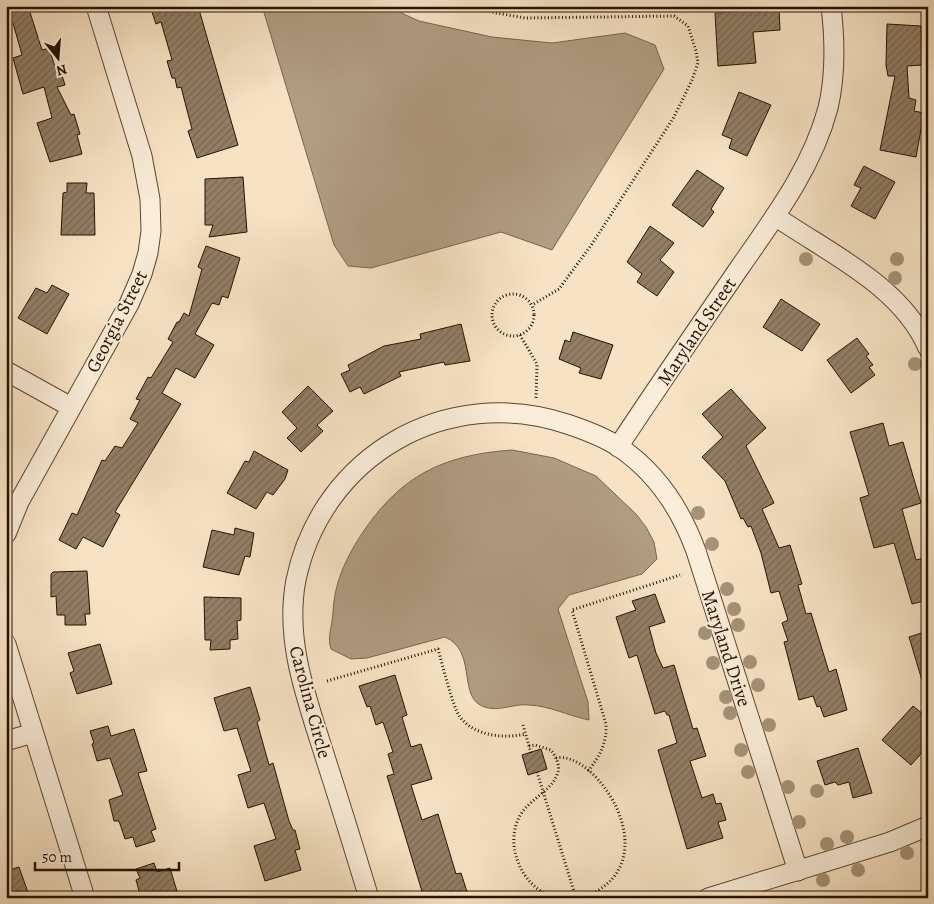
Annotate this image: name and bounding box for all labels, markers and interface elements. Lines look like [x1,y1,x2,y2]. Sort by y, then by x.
north arrow [32,32,82,82]
text: N [54,59,69,81]
street label: Georgia Street [80,266,154,377]
street label: Maryland Street [651,272,743,391]
street label: Maryland Drive [695,587,757,710]
street label: Carolina Circle [283,643,338,761]
scale bar [35,839,179,871]
text: 50 m [42,847,72,867]

